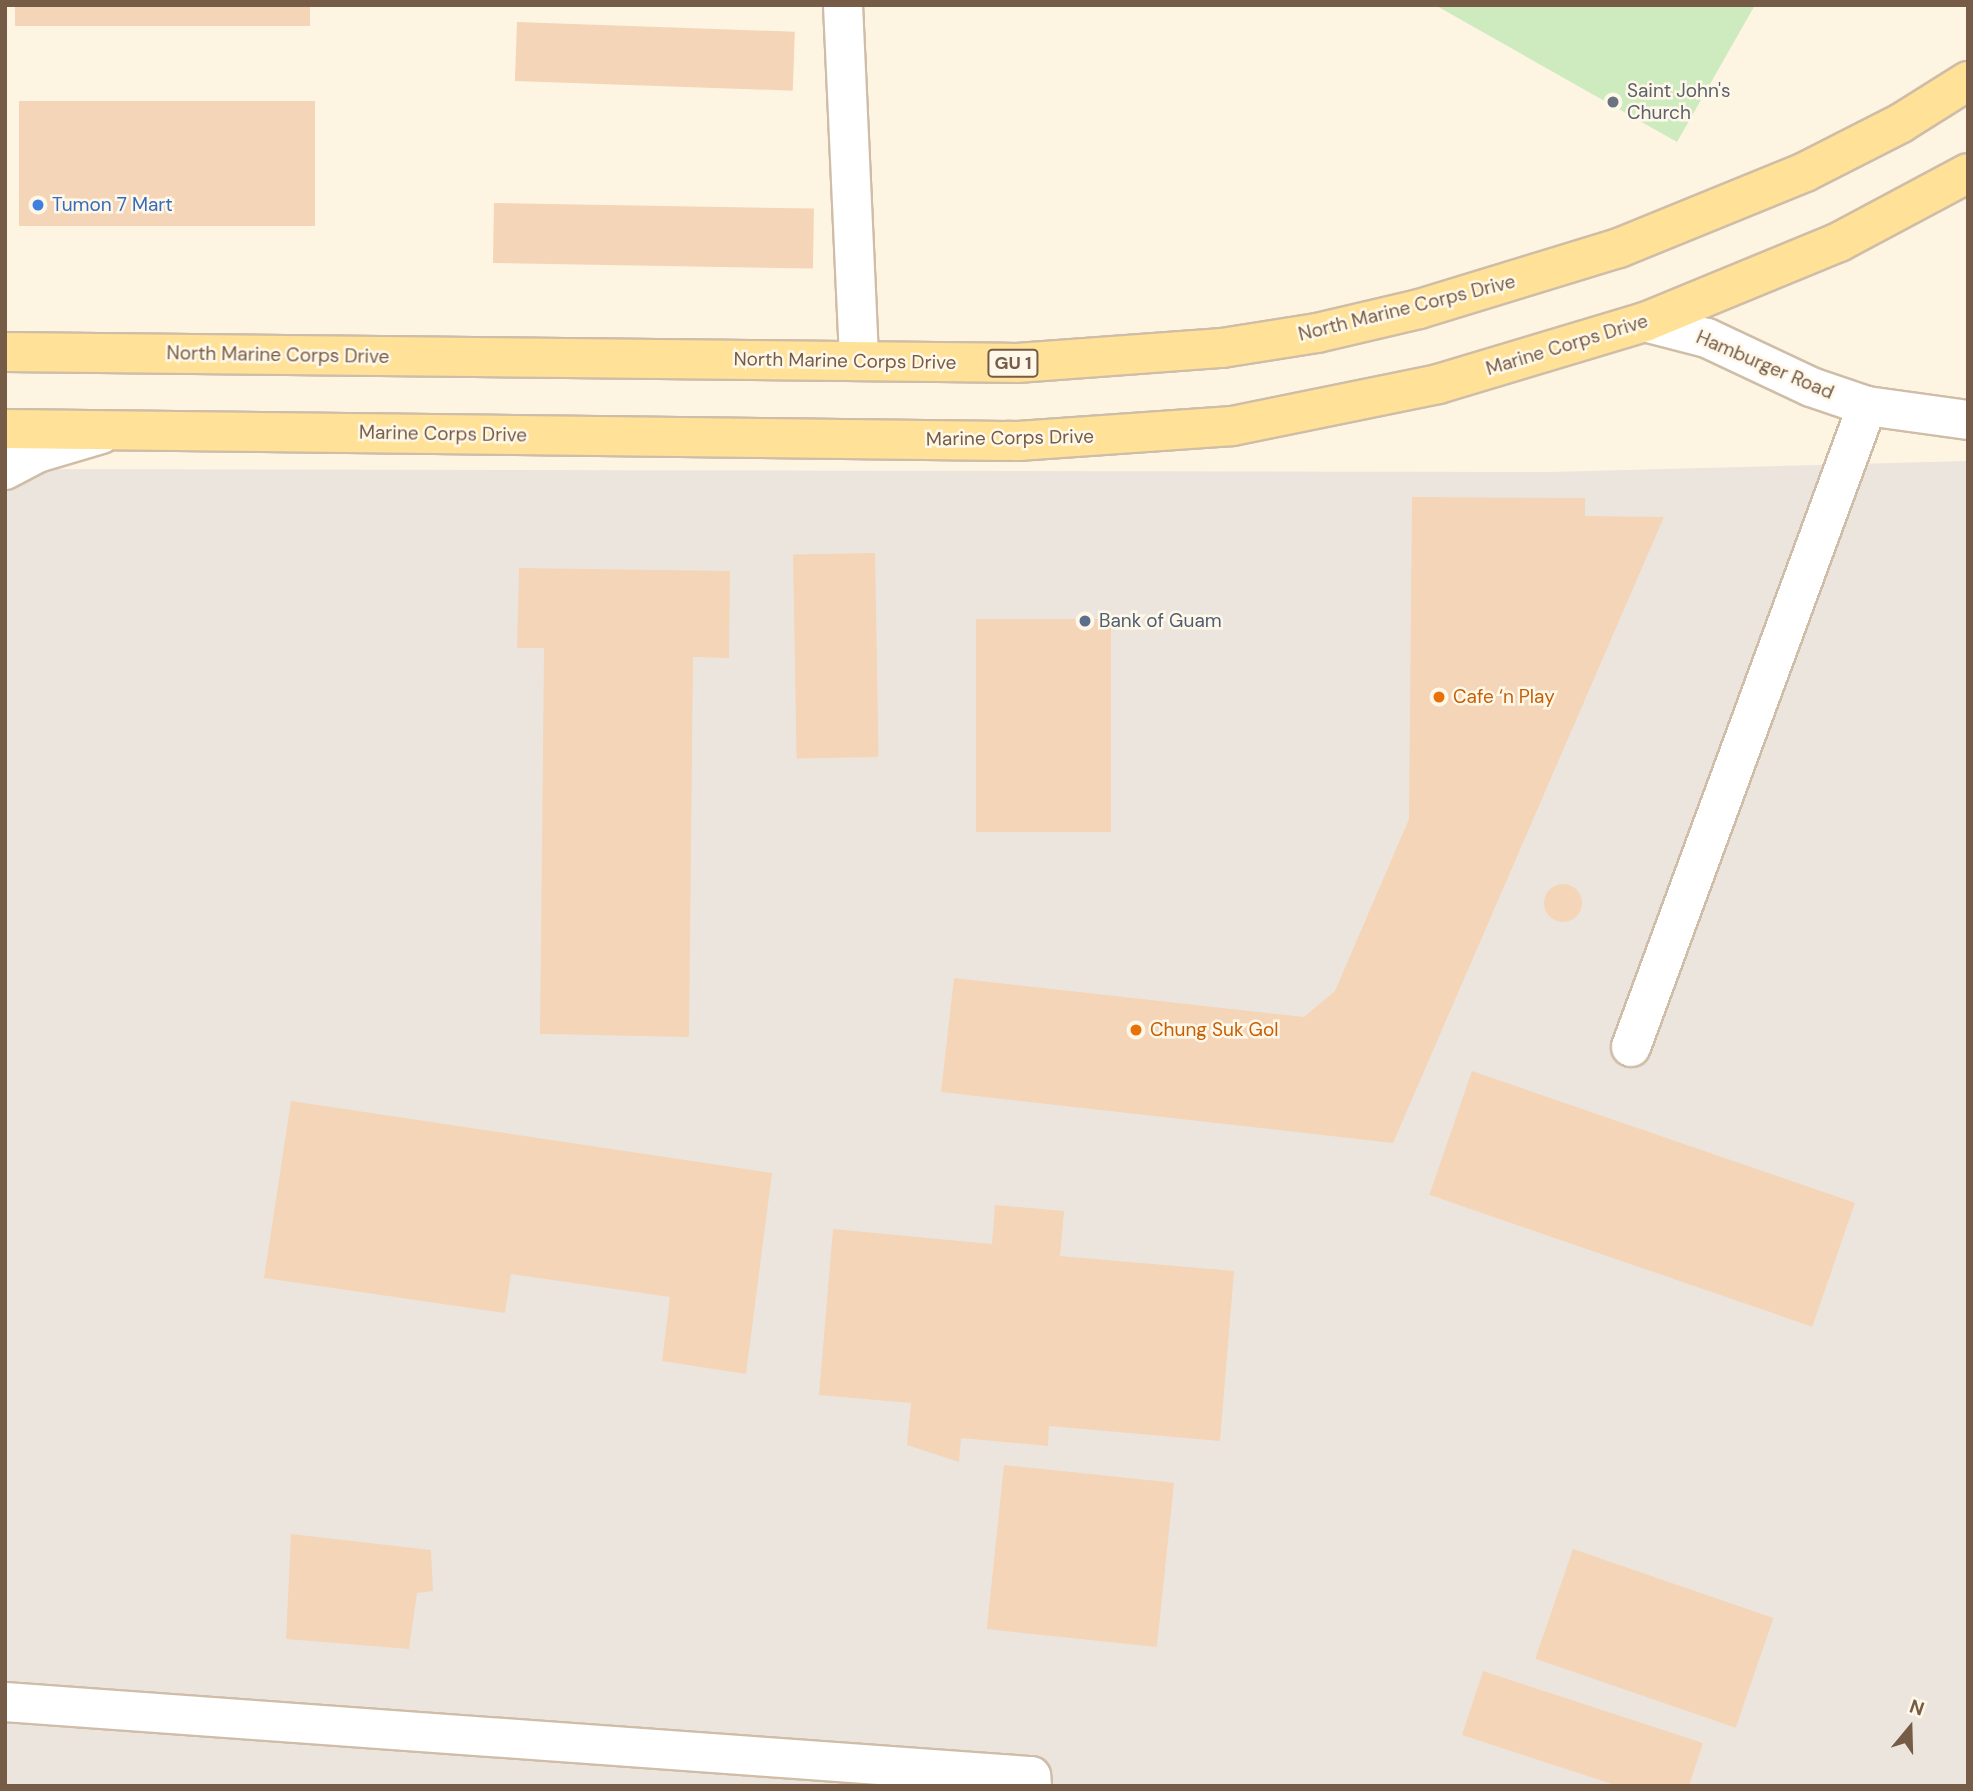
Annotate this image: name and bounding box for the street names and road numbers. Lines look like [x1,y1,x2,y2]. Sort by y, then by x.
street label: North Marine Corps Drive [1296,270,1518,346]
street label: Marine Corps Drive [1483,310,1651,380]
street label: Hamburger Road [1693,326,1837,404]
street label: North Marine Corps Drive [166,342,390,368]
street label: North Marine Corps Drive [733,348,957,374]
road number: GU 1 [987,348,1039,377]
street label: Marine Corps Drive [359,421,527,447]
street label: Marine Corps Drive [926,425,1094,451]

